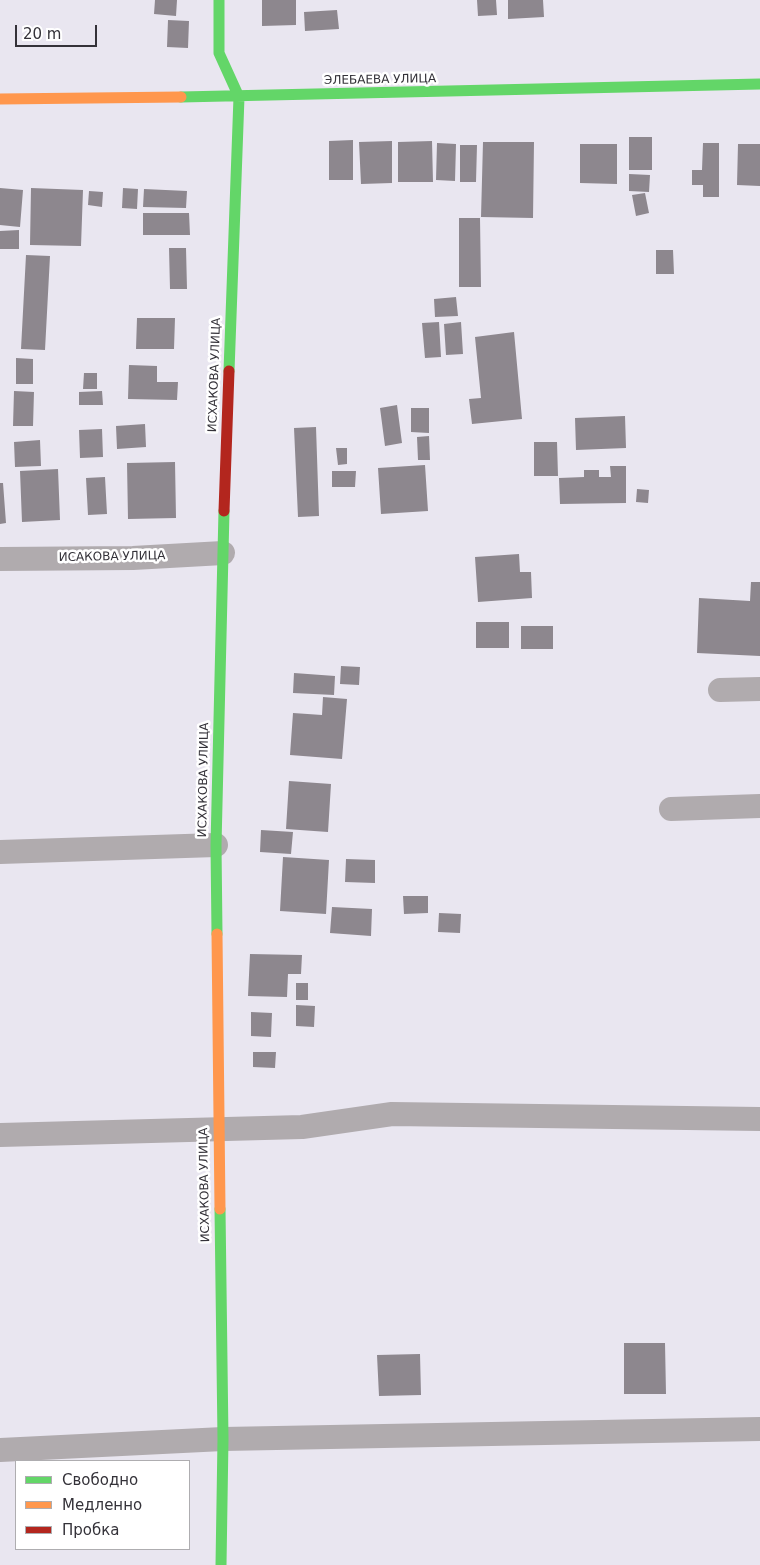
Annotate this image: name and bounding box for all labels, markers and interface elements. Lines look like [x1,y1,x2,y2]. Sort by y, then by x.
scale bar [18,15,100,47]
text: 20 m [23,25,61,43]
street label: ЭЛЕБАЕВА УЛИЦА [324,72,436,88]
street label: ИСХАКОВА УЛИЦА [206,317,224,433]
street label: ИСАКОВА УЛИЦА [59,549,165,565]
street label: ИСХАКОВА УЛИЦА [196,722,212,838]
street label: ИСХАКОВА УЛИЦА [197,1127,213,1243]
legend [15,1460,190,1550]
text: Свободно [62,1471,138,1489]
text: Медленно [62,1496,142,1514]
text: Пробка [62,1521,119,1539]

